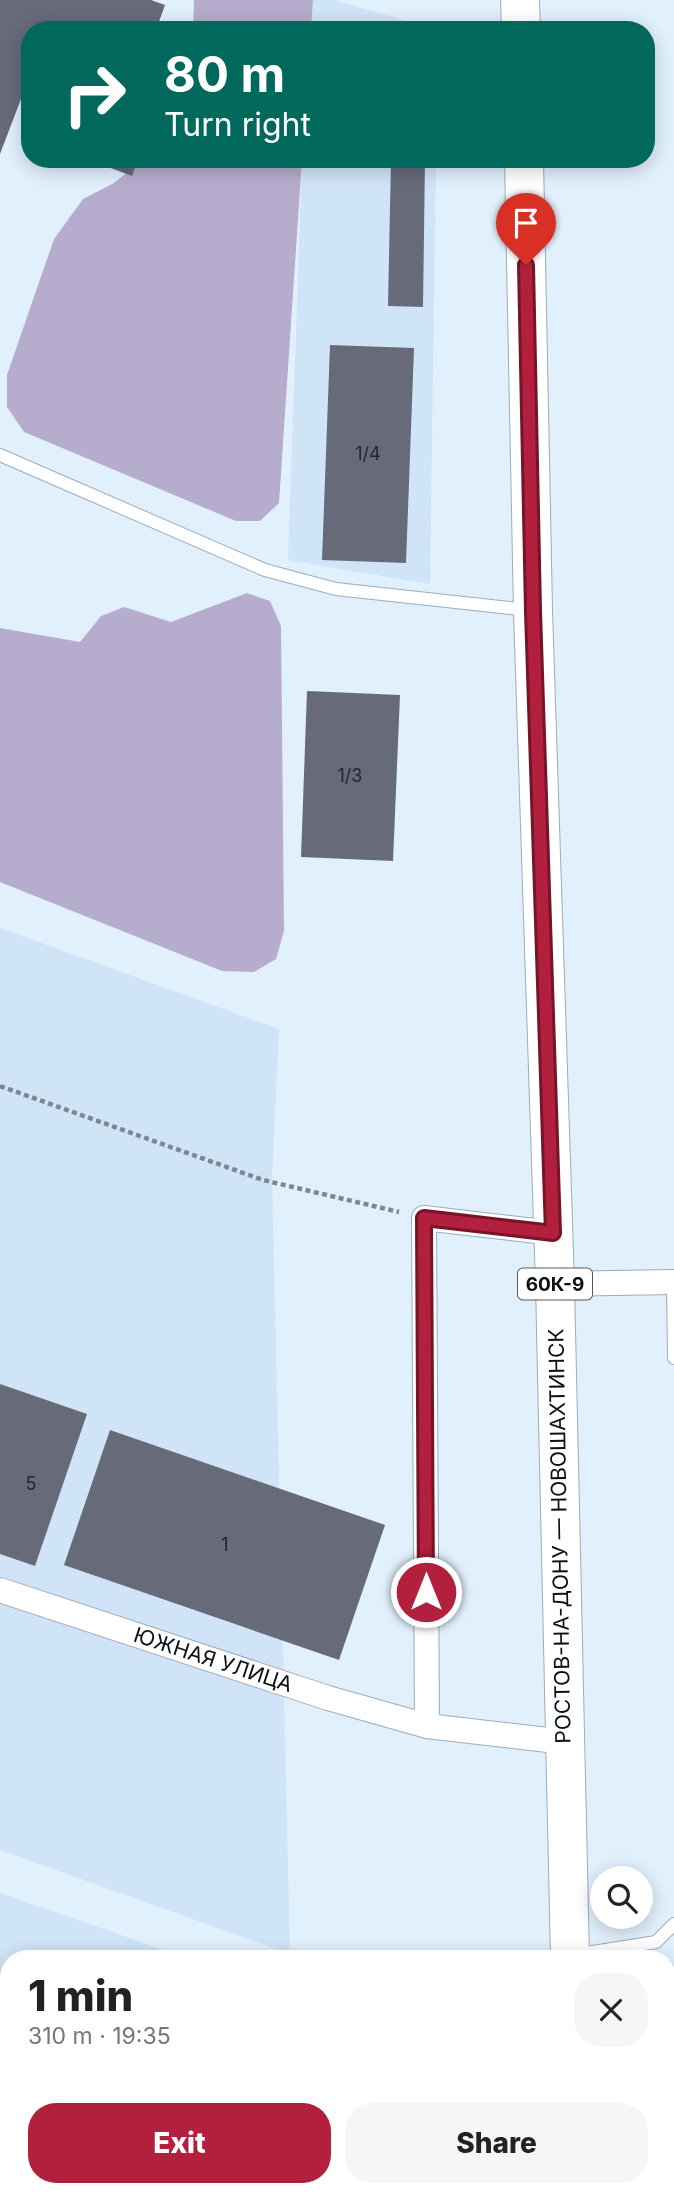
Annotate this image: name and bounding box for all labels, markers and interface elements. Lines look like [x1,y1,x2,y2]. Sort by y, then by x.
text: 80 m [164,45,285,104]
icon: right [49,49,140,140]
text: Turn right [164,105,311,144]
pin [496,193,556,265]
icon: arrive [507,204,545,242]
house number: 1/4 [355,443,381,464]
house number: 1/3 [338,765,362,786]
road number: 60К-9 [518,1268,592,1300]
street label: РОСТОВ-НА-ДОНУ — НОВОШАХТИНСК [543,1328,576,1744]
house number: 5 [26,1473,36,1494]
house number: 1 [221,1534,229,1555]
position arrow [389,1555,463,1629]
street label: ЮЖНАЯ УЛИЦА [131,1622,296,1697]
map controls [590,1866,653,1929]
button: search [590,1866,653,1929]
text: 1 min [28,1970,133,2021]
button: close [574,1973,648,2047]
text: 310 m · 19:35 [28,2022,171,2050]
button: Exit [28,2103,331,2183]
button: Share [345,2103,648,2183]

